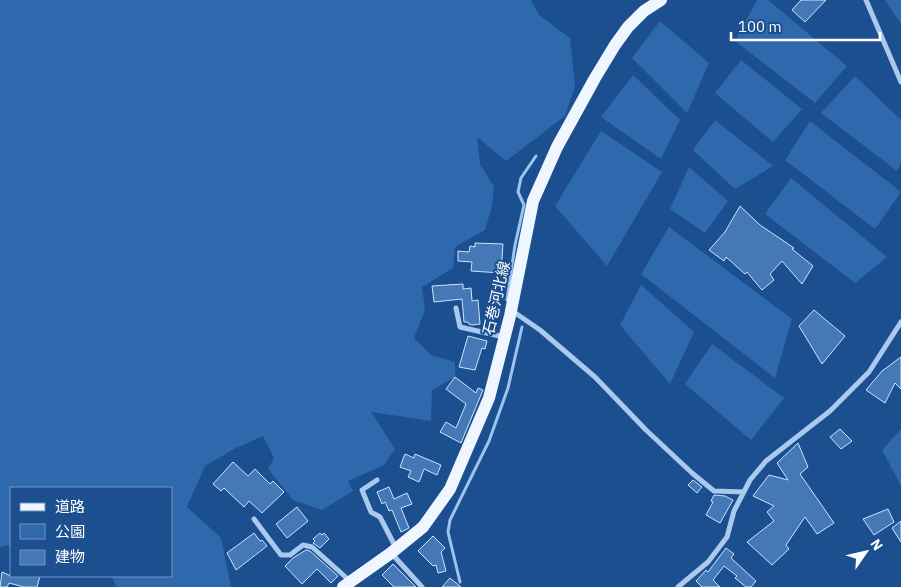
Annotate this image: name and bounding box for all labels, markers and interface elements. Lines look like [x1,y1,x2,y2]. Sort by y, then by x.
scale bar [731,10,880,42]
text: 100 m [738,17,782,36]
street label: 石巻河北線 [478,259,514,337]
legend [10,487,172,577]
text: 道路 [55,497,85,516]
text: 公園 [55,522,85,541]
north arrow [841,527,891,577]
text: N [866,535,887,554]
text: 建物 [55,547,85,566]

